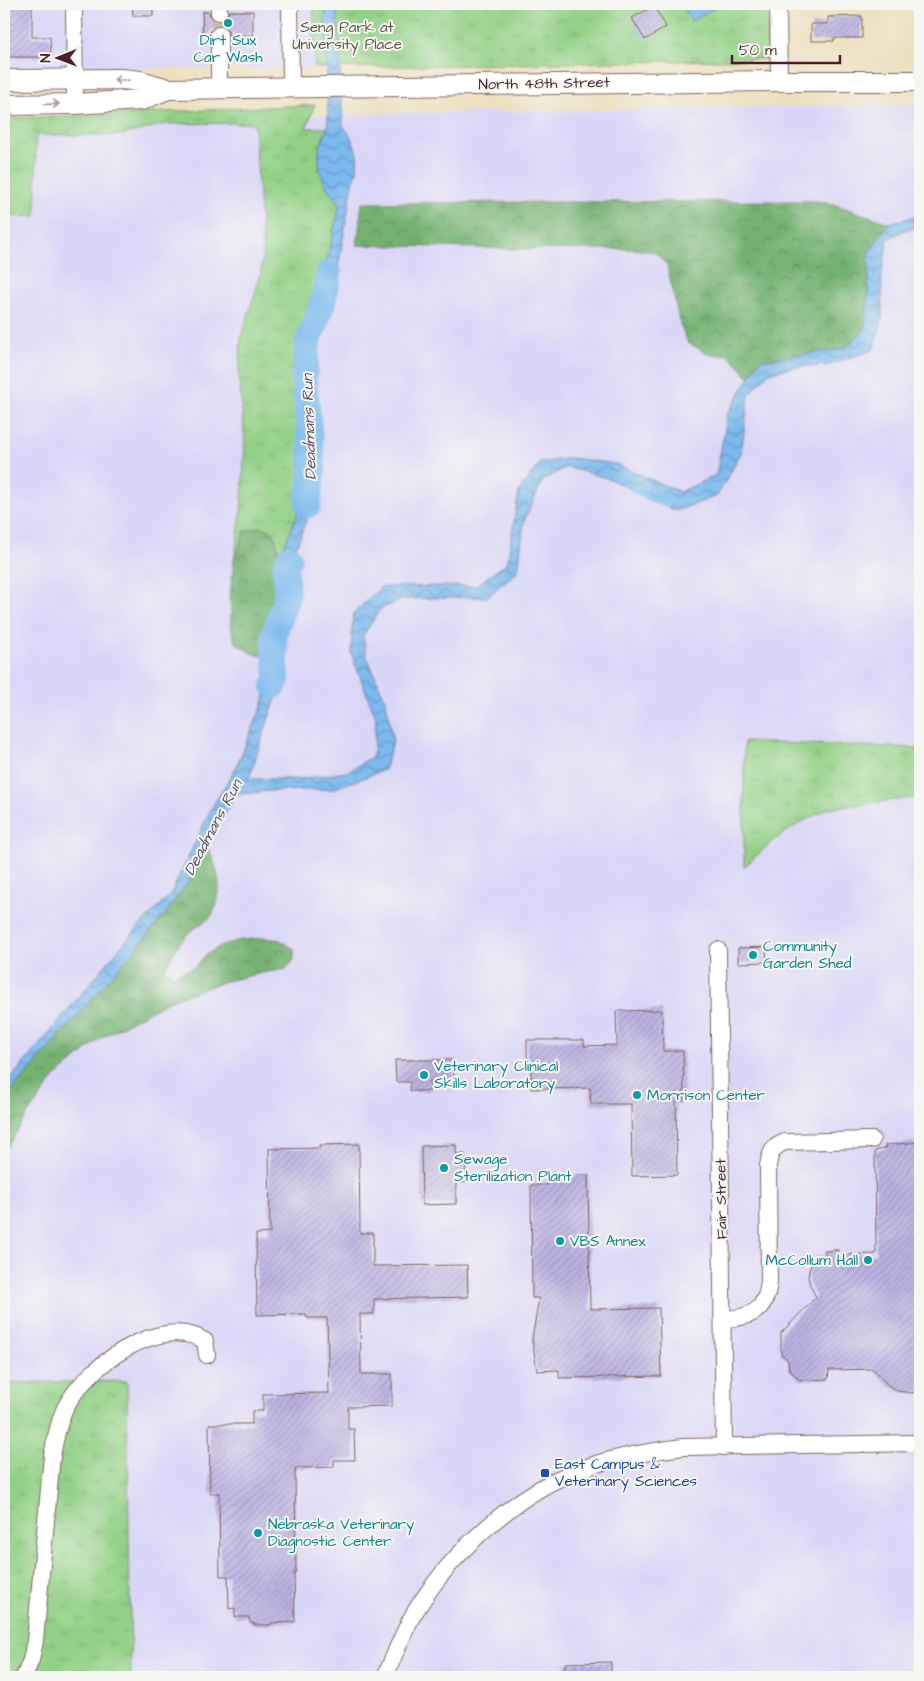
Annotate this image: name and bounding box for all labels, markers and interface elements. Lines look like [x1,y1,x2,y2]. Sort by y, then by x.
marker: Dirt Sux Car Wash [222,17,234,29]
park label: Seng Park at University Place [292,17,402,56]
place label: Dirt Sux Car Wash [193,30,263,68]
north arrow [32,32,82,82]
scale bar [732,32,839,64]
text: 50 m [739,40,777,61]
text: N [36,53,56,63]
street label: North 48th Street [478,72,610,95]
one-way arrow [113,75,129,84]
one-way arrow [44,99,60,109]
water label: Deadmans Run [296,372,322,480]
water label: Deadmans Run [178,774,248,879]
place label: Community Garden Shed [763,936,852,974]
marker: Community Garden Shed [747,949,759,961]
place label: Veterinary Clinical Skills Laboratory [434,1056,558,1095]
marker: Veterinary Clinical Skills Laboratory [418,1069,430,1081]
place label: Morrison Center [647,1085,765,1106]
marker: Morrison Center [631,1089,643,1101]
place label: Sewage Sterilization Plant [454,1149,571,1187]
street label: Fair Street [710,1158,733,1240]
marker: Sewage Sterilization Plant [438,1162,450,1174]
place label: VBS Annex [570,1231,646,1252]
marker: VBS Annex [554,1235,566,1247]
place label: McCollum Hall [766,1250,858,1271]
marker: McCollum Hall [862,1254,874,1266]
place label: East Campus & Veterinary Sciences [555,1454,698,1493]
marker: East Campus & Veterinary Sciences [539,1467,551,1479]
place label: Nebraska Veterinary Diagnostic Center [268,1514,414,1553]
marker: Nebraska Veterinary Diagnostic Center [252,1527,264,1539]

